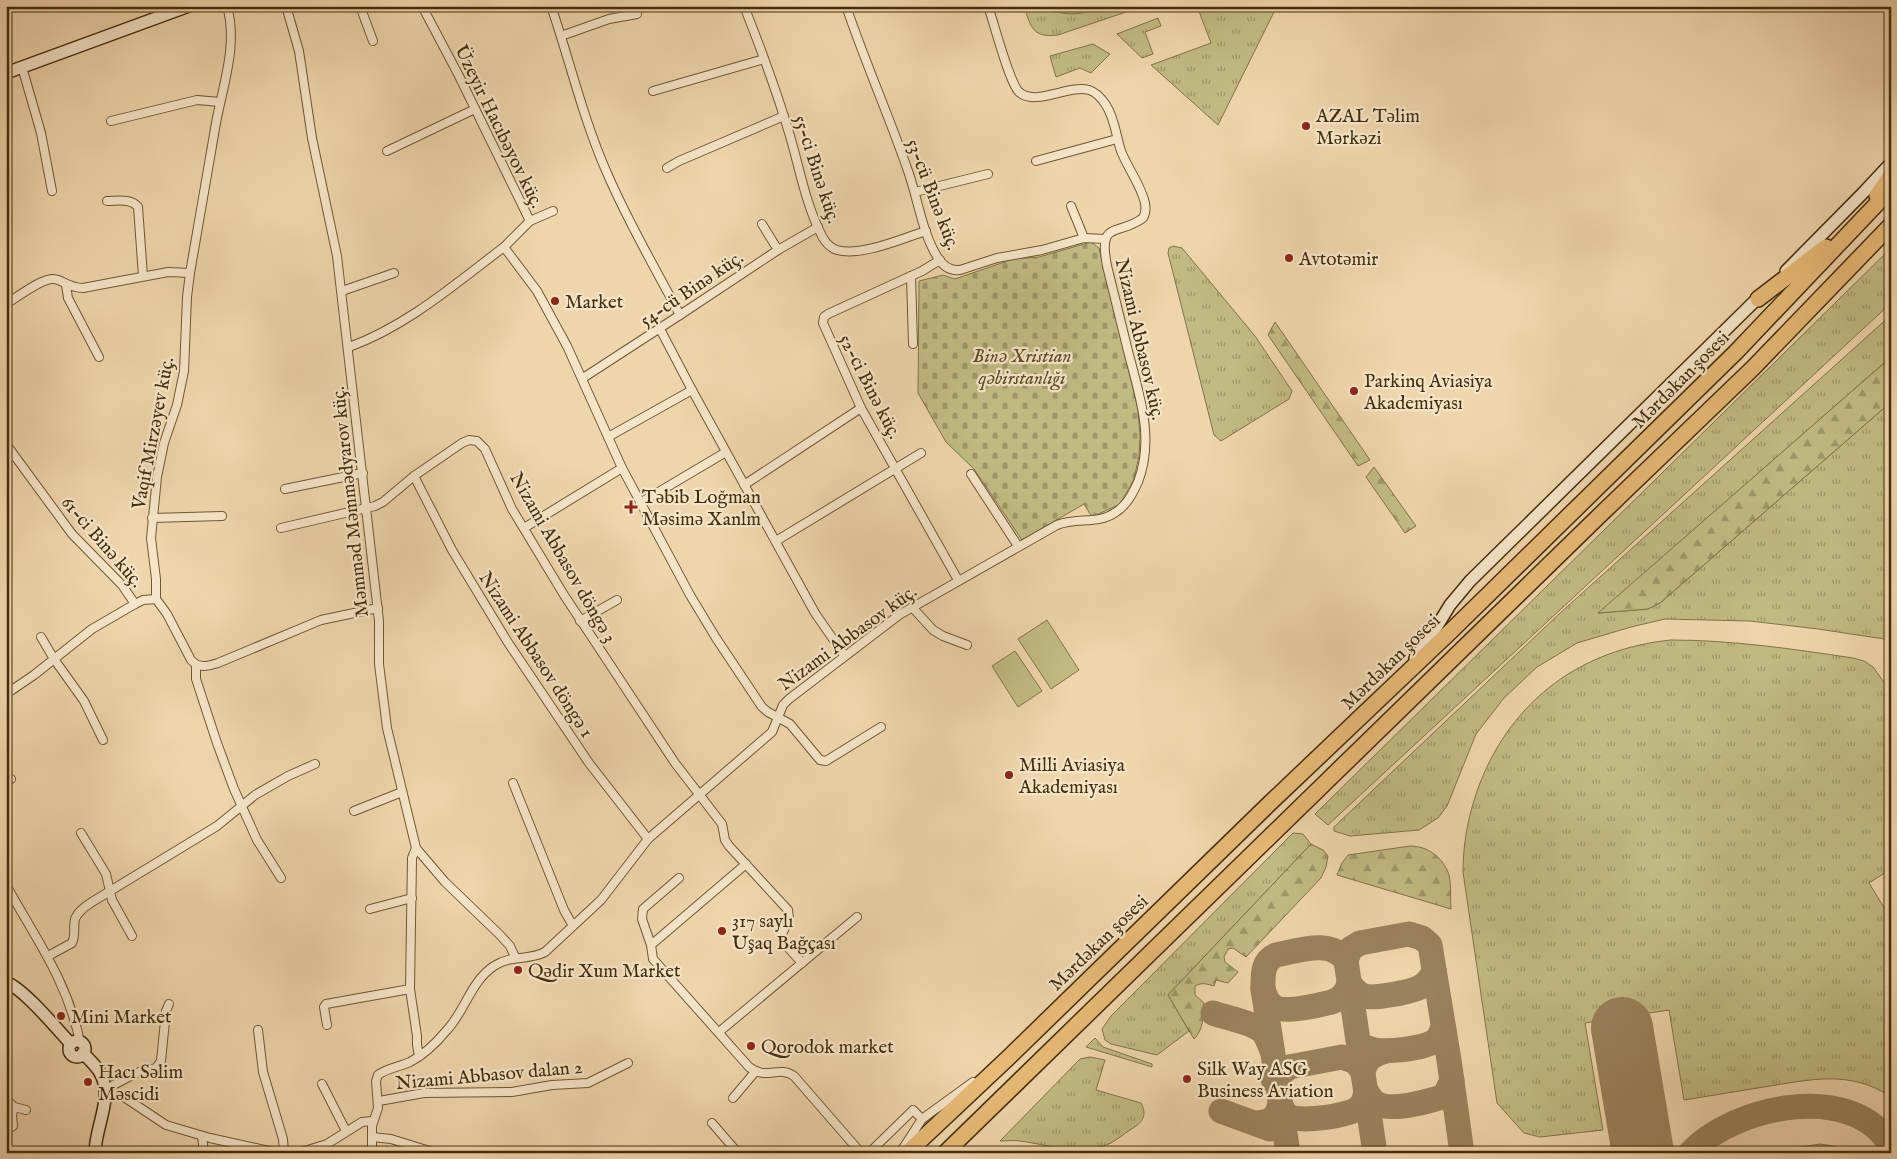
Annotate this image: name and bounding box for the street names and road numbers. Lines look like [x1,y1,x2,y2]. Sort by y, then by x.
street label: Üzeyir Hacıbəyov küç. [448,41,548,213]
street label: 55-ci Binə küç. [787,112,845,227]
street label: 53-cü Binə küç. [900,136,964,254]
street label: 54-cü Binə küç. [636,246,748,333]
street label: Nizami Abbasov küç. [1109,256,1169,423]
street label: Mərdəkan şosesi [1627,326,1735,434]
street label: 52-ci Binə küç. [833,330,906,443]
street label: Vaqif Mirzəyev küç. [127,355,181,513]
street label: Məmməd Məmmədyarov küç. [327,385,375,618]
street label: Nizami Abbasov döngə 3 [504,468,621,648]
street label: 61-ci Binə küç. [55,491,148,593]
street label: Nizami Abbasov döngə 1 [473,567,598,743]
street label: Nizami Abbasov küç. [774,580,922,697]
street label: Mərdəkan şosesi [1337,609,1446,716]
street label: Mərdəkan şosesi [1045,890,1154,997]
street label: Nizami Abbasov dalan 2 [395,1056,584,1096]

